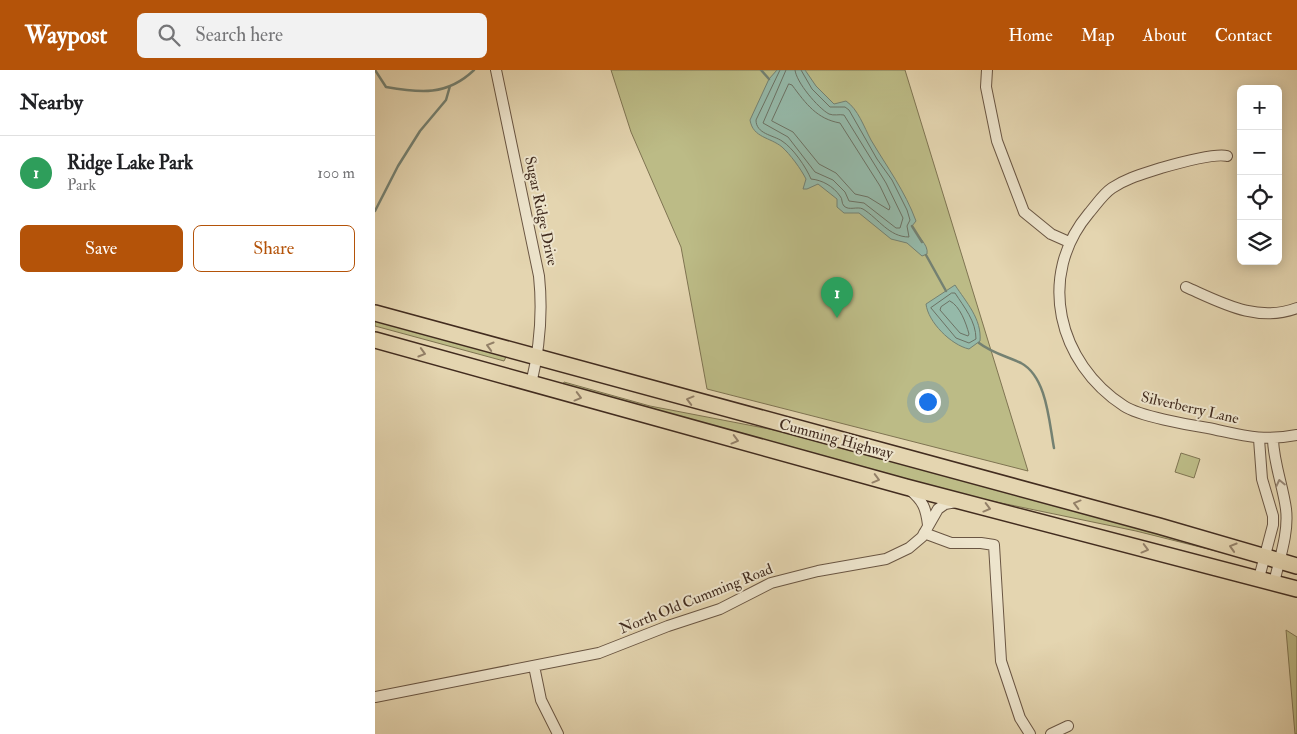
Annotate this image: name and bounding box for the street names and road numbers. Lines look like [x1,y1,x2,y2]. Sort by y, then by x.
street label: Sugar Ridge Drive [520,154,562,268]
street label: Silverberry Lane [1139,388,1241,428]
street label: Cumming Highway [777,415,896,463]
street label: North Old Cumming Road [617,559,776,638]

